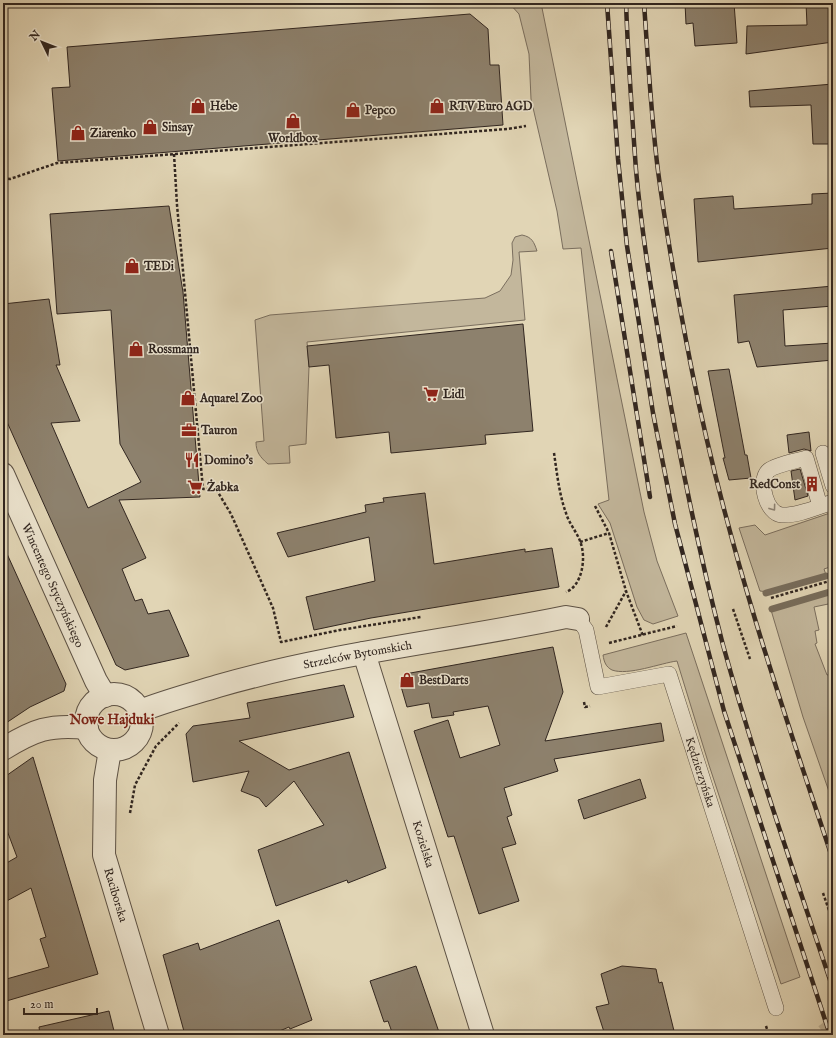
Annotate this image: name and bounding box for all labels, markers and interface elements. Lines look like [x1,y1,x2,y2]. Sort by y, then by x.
north arrow [22,22,62,62]
text: N [26,27,44,45]
shop icon: Hebe [189,97,207,115]
shop icon: RTV Euro AGD [428,97,446,115]
place label: Hebe [210,99,238,114]
place label: RTV Euro AGD [449,99,533,114]
shop icon: Pepco [344,101,362,119]
place label: Pepco [365,103,396,119]
shop icon: Worldbox [284,112,302,130]
shop icon: Sinsay [141,118,159,136]
place label: Sinsay [162,120,194,136]
shop icon: Ziarenko [69,124,87,142]
place label: Ziarenko [90,126,136,141]
place label: Worldbox [267,131,318,146]
shop icon: TEDi [123,257,141,275]
place label: TEDi [143,259,175,274]
shop icon: Rossmann [127,340,145,358]
place label: Rossmann [148,342,200,357]
supermarket icon: Lidl [422,385,440,403]
place label: Lidl [442,387,465,402]
shop icon: Aquarel Zoo [179,389,197,407]
place label: Aquarel Zoo [199,391,263,407]
office icon: Tauron [180,421,198,439]
place label: Tauron [200,423,238,438]
restaurant icon: Domino's [183,451,201,469]
place label: Domino's [204,453,254,468]
building icon: RedConst [803,475,821,493]
place label: RedConst [749,477,801,492]
supermarket icon: Żabka [186,478,204,496]
place label: Żabka [207,479,239,495]
one-way arrow [768,503,775,510]
street label: Wincentego Styczyńskiego [19,521,88,650]
street label: Strzelców Bytomskich [302,637,414,672]
shop icon: BestDarts [398,671,416,689]
place label: BestDarts [419,673,469,688]
district label: Nowe Hajduki [68,711,155,729]
street label: Kędzierzyńska [682,735,719,810]
street label: Kozielska [409,819,438,870]
street label: Raciborska [101,866,131,924]
scale bar [24,990,97,1016]
text: 20 m [30,997,53,1012]

